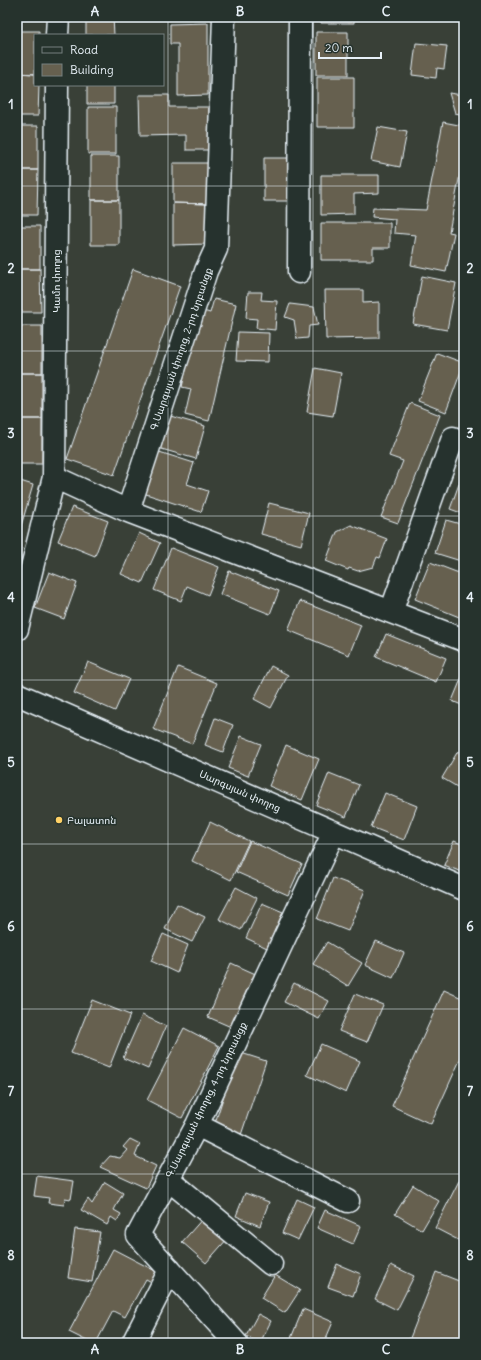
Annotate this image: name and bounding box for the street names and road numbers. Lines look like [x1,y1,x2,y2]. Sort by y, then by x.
street label: Կամո փողոց [50,249,63,313]
street label: Գ.Սարգսյան փողոց, 2-րդ նրբանցք [147,266,215,432]
street label: Սարգսյան փողոց [197,767,283,815]
street label: Գ.Սարգսյան փողոց, 4-րդ նրբանցք [162,1020,250,1180]

